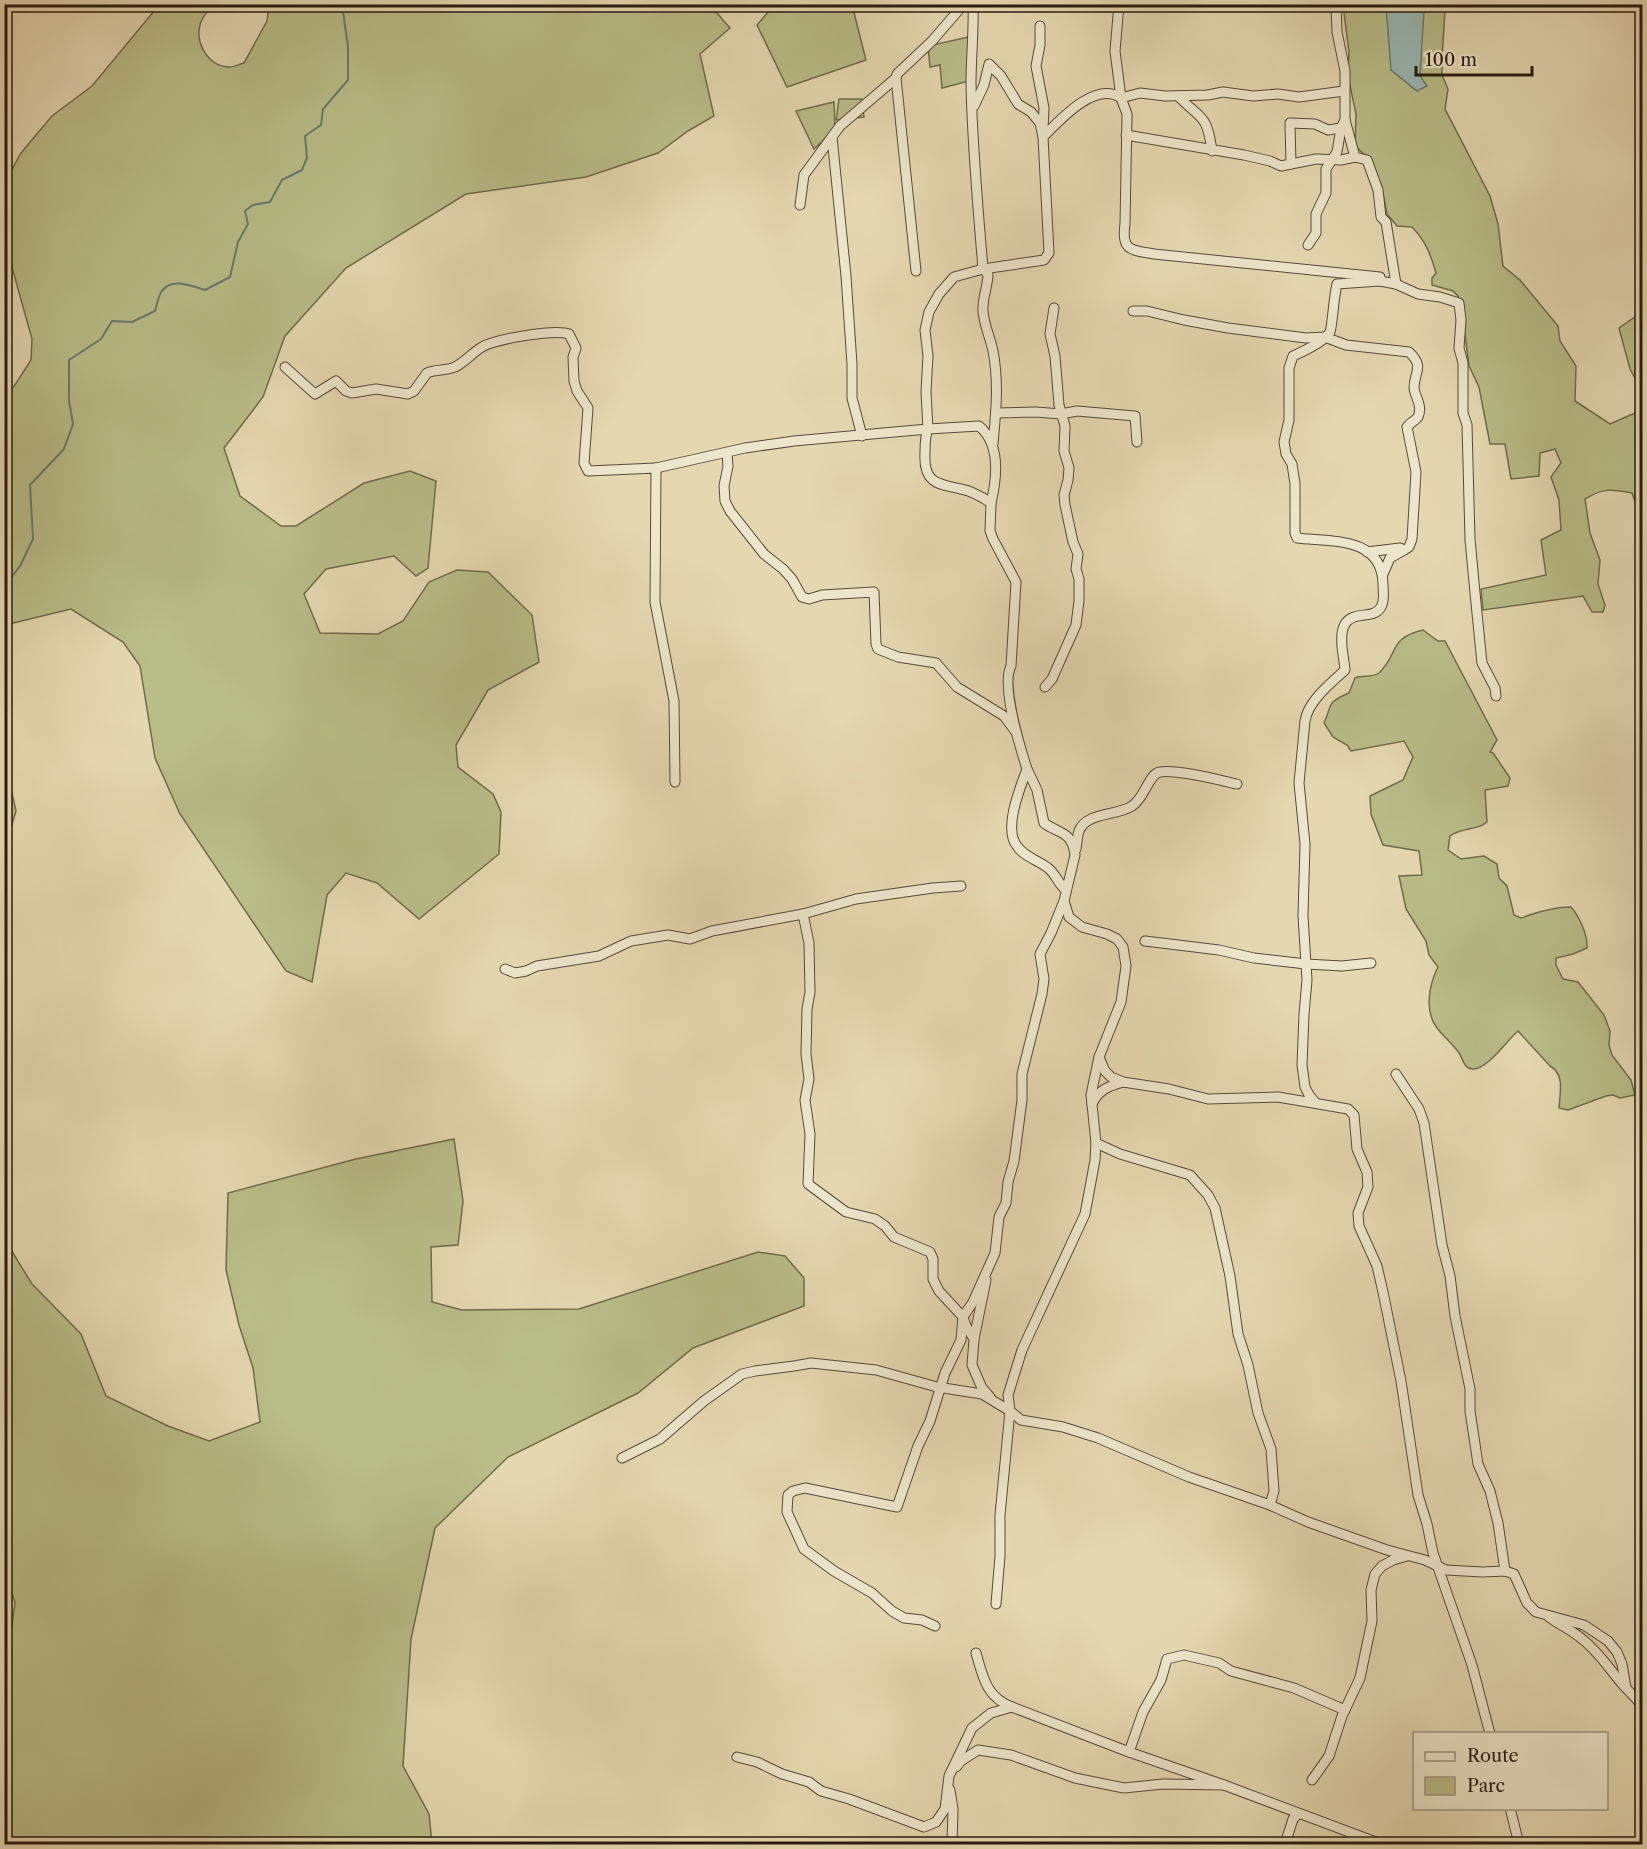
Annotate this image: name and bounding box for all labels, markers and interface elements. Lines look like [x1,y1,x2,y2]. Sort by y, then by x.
scale bar [1416,39,1532,77]
text: 100 m [1425,49,1477,71]
legend [1413,1732,1608,1810]
text: Route [1467,1745,1519,1767]
text: Parc [1467,1775,1505,1797]

